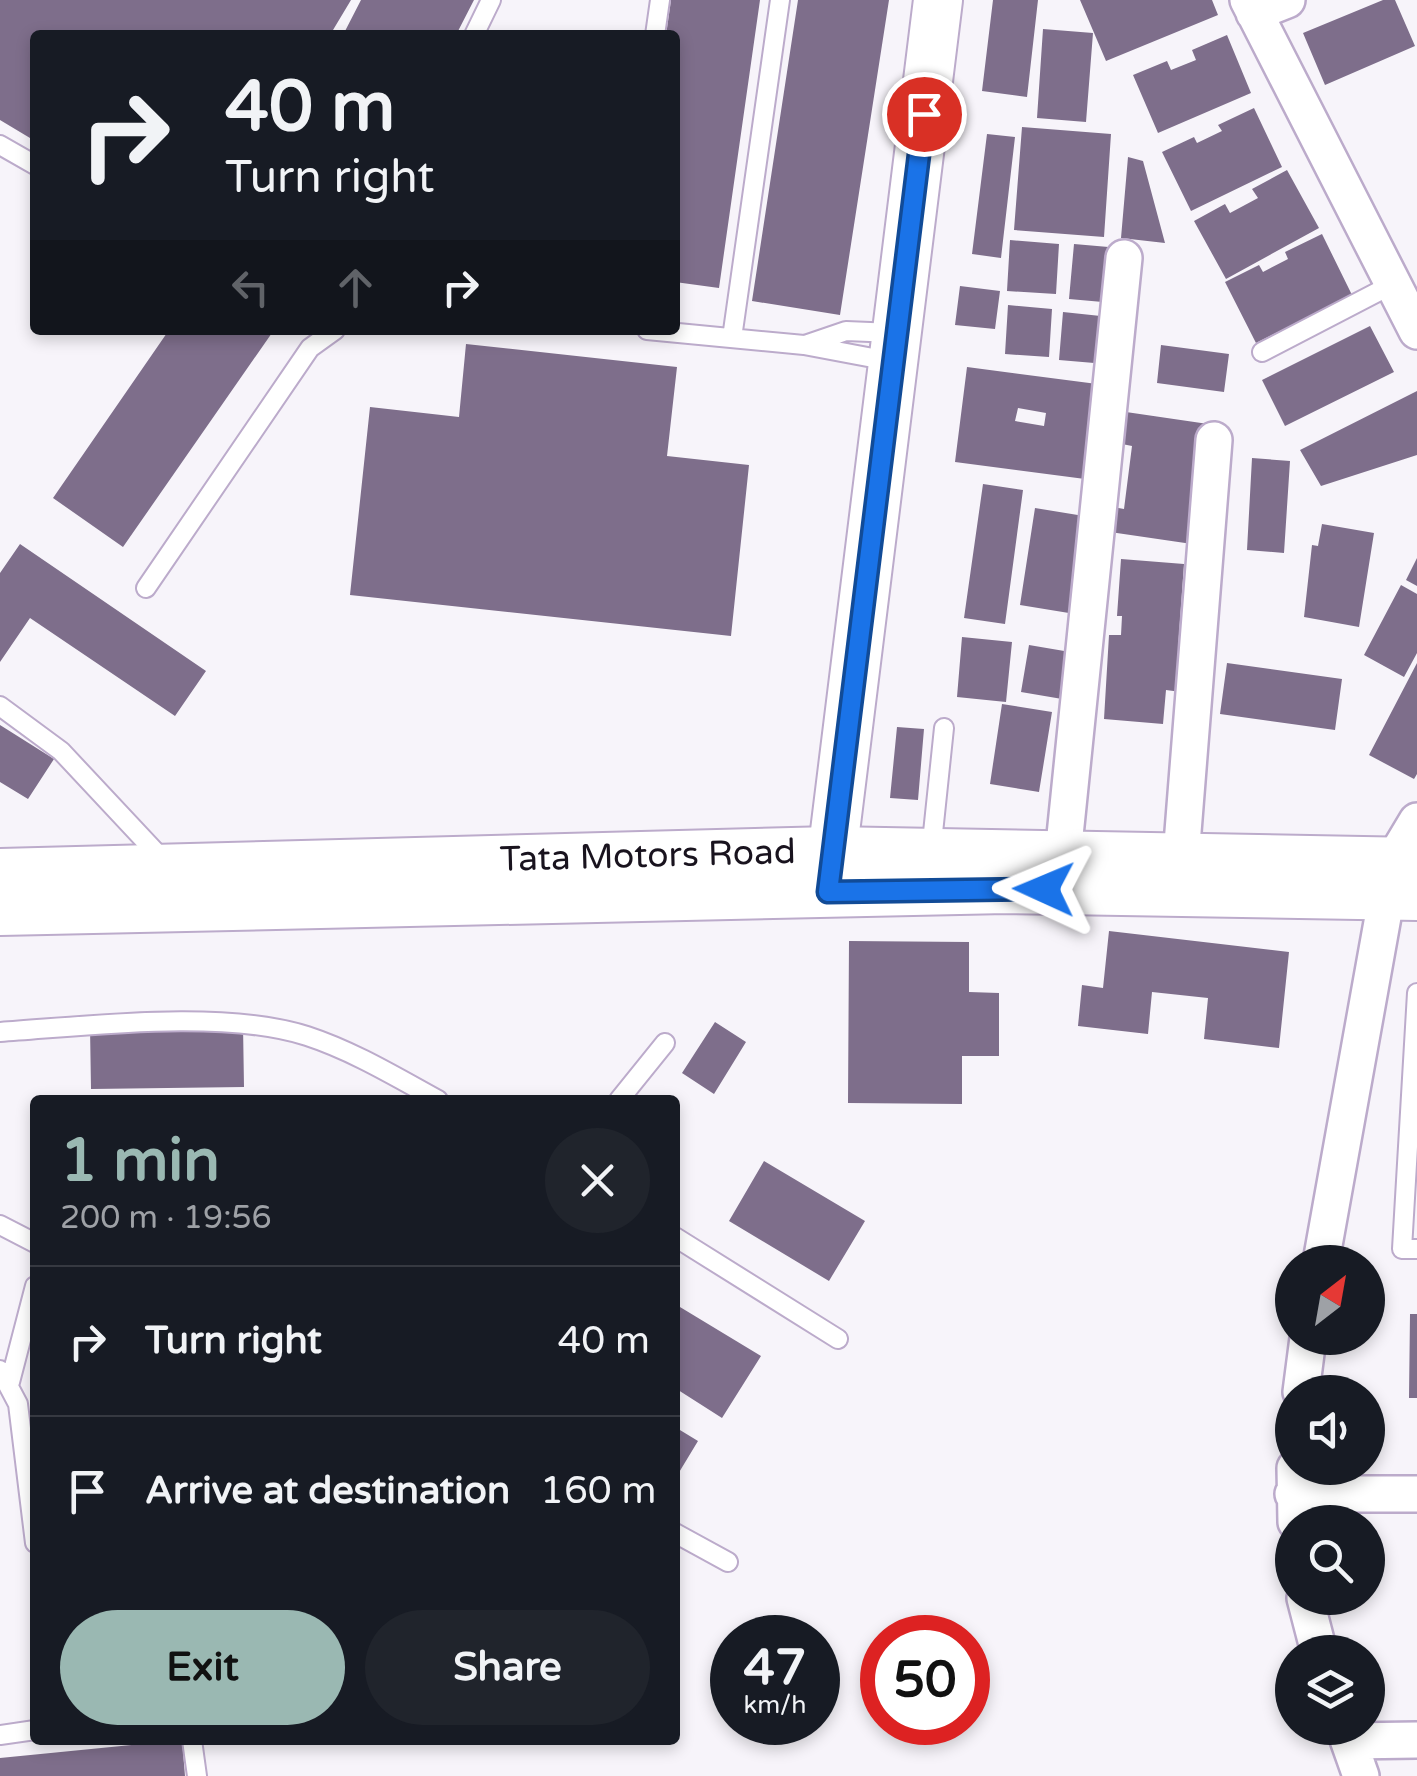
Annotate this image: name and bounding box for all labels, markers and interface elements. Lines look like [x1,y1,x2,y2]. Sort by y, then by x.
text: 40 m [225,66,395,150]
icon: right [60,70,190,200]
pin [882,72,967,157]
icon: arrive [897,87,952,142]
text: Turn right [225,151,434,205]
icon: left [223,260,278,315]
icon: ahead [328,260,383,315]
icon: right [433,260,488,315]
street label: Tata Motors Road [499,831,796,881]
position arrow [992,837,1096,941]
text: 1 min [60,1125,220,1197]
button: close [545,1128,650,1233]
text: 200 m · 19:56 [60,1199,272,1237]
north arrow [1275,1245,1385,1355]
map controls [1275,1245,1385,1745]
icon: right [60,1314,115,1369]
text: Turn right [145,1318,322,1364]
text: 40 m [558,1318,650,1364]
button: sound [1275,1375,1385,1485]
icon: arrive [60,1464,115,1519]
text: Arrive at destination [145,1468,510,1514]
text: 160 m [540,1468,656,1514]
button: search [1275,1505,1385,1615]
button: Exit [60,1610,345,1725]
button: Share [365,1610,650,1725]
speed limit sign: 50 [860,1615,990,1745]
button: layers [1275,1635,1385,1745]
text: 47 [744,1638,806,1698]
text: km/h [744,1690,806,1720]

